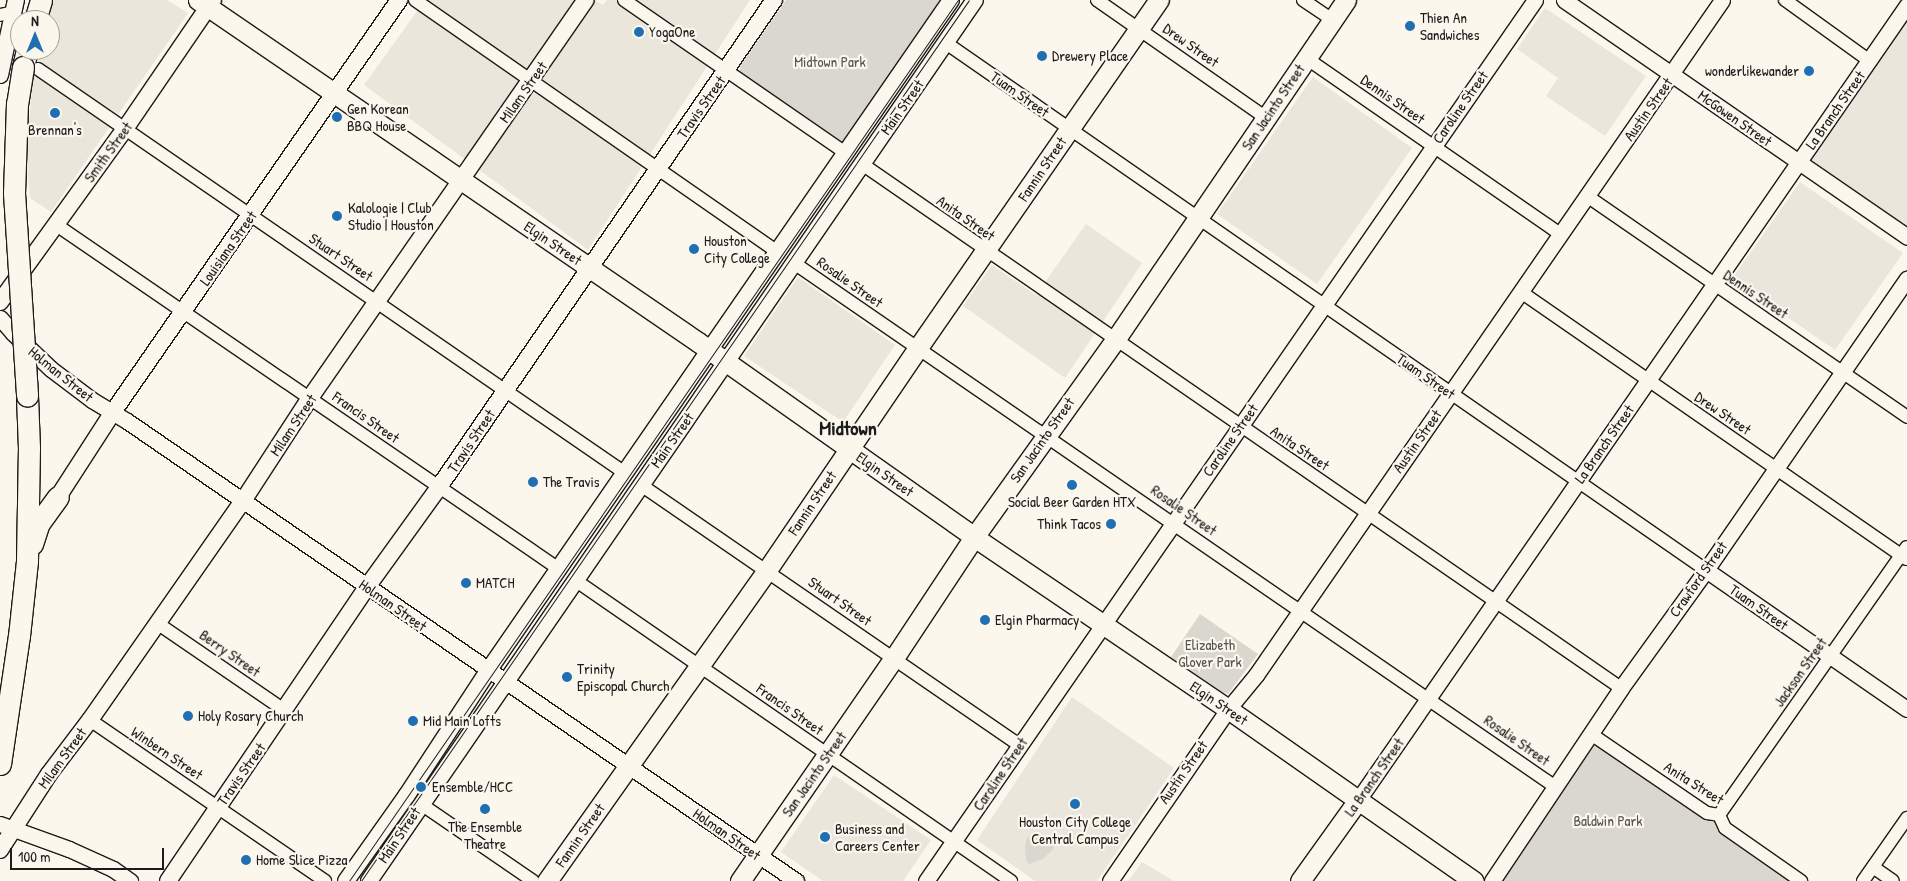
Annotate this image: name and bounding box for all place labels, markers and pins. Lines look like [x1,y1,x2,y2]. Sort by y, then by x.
place label: Thien An Sandwiches [1420,8,1480,43]
marker: Thien An Sandwiches [1404,20,1416,32]
place label: YogaOne [649,23,695,41]
marker: YogaOne [633,26,645,38]
place label: Drewery Place [1052,47,1128,65]
marker: Drewery Place [1036,50,1048,62]
place label: wonderlikewander [1705,62,1799,80]
marker: wonderlikewander [1803,65,1815,77]
place label: Gen Korean BBQ House [347,99,409,134]
marker: Brennan's [49,107,61,119]
marker: Gen Korean BBQ House [331,111,343,123]
place label: Brennan's [28,121,82,139]
place label: Kalologie | Club Studio | Houston [348,198,434,233]
marker: Kalologie | Club Studio | Houston [330,209,344,223]
place label: Houston City College [704,231,770,266]
marker: Houston City College [688,243,700,255]
place label: The Travis [543,473,600,491]
marker: The Travis [527,476,539,488]
marker: Social Beer Garden HTX [1066,479,1078,491]
place label: Social Beer Garden HTX [1008,493,1136,511]
place label: Think Tacos [1037,515,1101,533]
marker: Think Tacos [1105,518,1117,530]
place label: MATCH [476,574,515,592]
marker: MATCH [460,577,472,589]
place label: Elgin Pharmacy [995,611,1079,629]
marker: Elgin Pharmacy [979,614,991,626]
place label: Trinity Episcopal Church [577,659,669,694]
marker: Trinity Episcopal Church [561,671,573,683]
place label: Holy Rosary Church [198,707,303,725]
marker: Holy Rosary Church [182,710,194,722]
place label: Mid Main Lofts [423,712,501,730]
marker: Mid Main Lofts [407,715,419,727]
place label: Ensemble/HCC [432,778,513,796]
marker: Ensemble/HCC [414,780,428,794]
marker: Houston City College Central Campus [1069,798,1081,810]
marker: The Ensemble Theatre [479,803,491,815]
place label: Houston City College Central Campus [1019,812,1131,847]
place label: The Ensemble Theatre [448,817,522,852]
place label: Business and Careers Center [835,819,920,854]
marker: Business and Careers Center [819,831,831,843]
place label: Home Slice Pizza [256,851,347,869]
marker: Home Slice Pizza [240,854,252,866]

